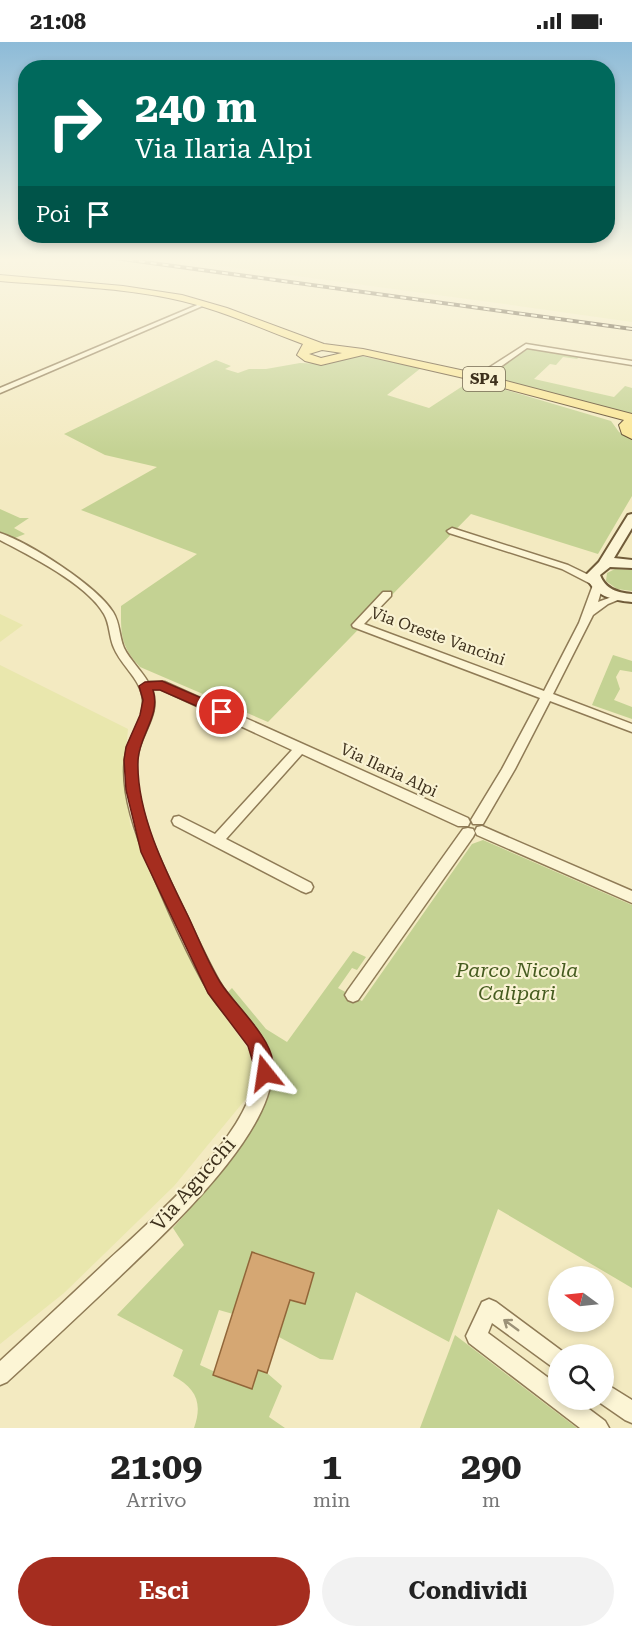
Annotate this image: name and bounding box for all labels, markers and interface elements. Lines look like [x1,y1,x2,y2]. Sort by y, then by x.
text: 21:08 [30,9,86,34]
text: 240 m [135,83,257,132]
icon: right [36,84,114,162]
text: Via Ilaria Alpi [135,133,312,165]
icon: arrive [82,198,115,231]
text: Poi [36,202,70,227]
road number: SP4 [463,367,505,391]
street label: Via Oreste Vancini [368,603,508,669]
pin [196,686,247,737]
icon: arrive [205,695,238,728]
street label: Via Ilaria Alpi [337,739,441,801]
park label: Parco Nicola Calipari [455,958,578,1005]
position arrow [233,1041,297,1105]
street label: Via Agucchi [146,1132,240,1236]
north arrow [548,1266,614,1332]
map controls [548,1266,614,1410]
one-way arrow [503,1318,519,1331]
button: search [548,1344,614,1410]
text: 21:09 [111,1446,202,1488]
text: 1 [322,1446,342,1488]
text: 290 [461,1446,521,1488]
text: Arrivo [126,1488,187,1512]
text: min [313,1488,350,1512]
text: m [482,1488,500,1512]
button: Esci [18,1557,310,1626]
button: Condividi [322,1557,614,1626]

